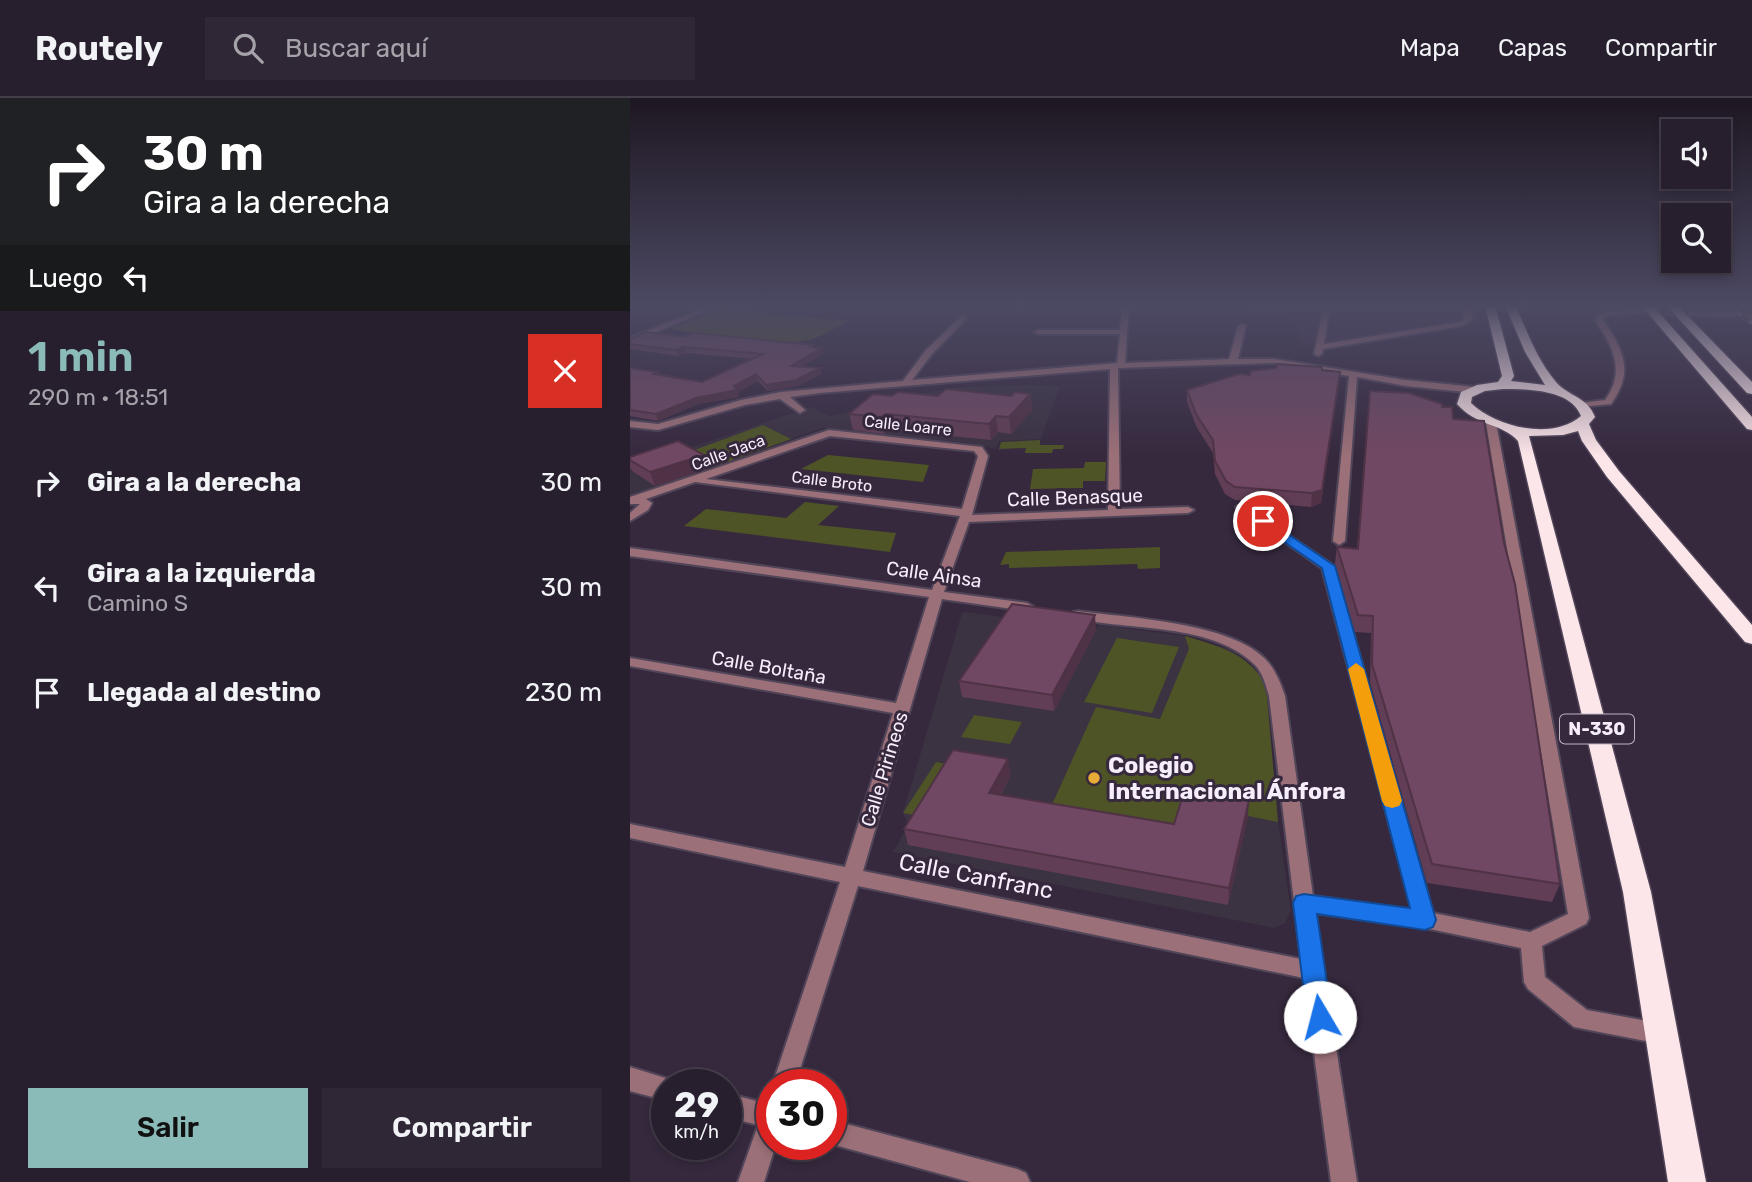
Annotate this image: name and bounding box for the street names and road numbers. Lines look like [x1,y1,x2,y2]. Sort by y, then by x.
street label: Calle Loarre [863,411,953,440]
street label: Calle Jaca [689,430,767,475]
street label: Calle Broto [790,467,873,496]
street label: Calle Benasque [1007,484,1143,511]
street label: Calle Ainsa [885,556,983,593]
street label: Calle Boltaña [710,646,828,689]
street label: Calle Pirineos [856,709,913,829]
road number: N-330 [1560,714,1634,744]
street label: Calle Canfranc [897,847,1055,905]

